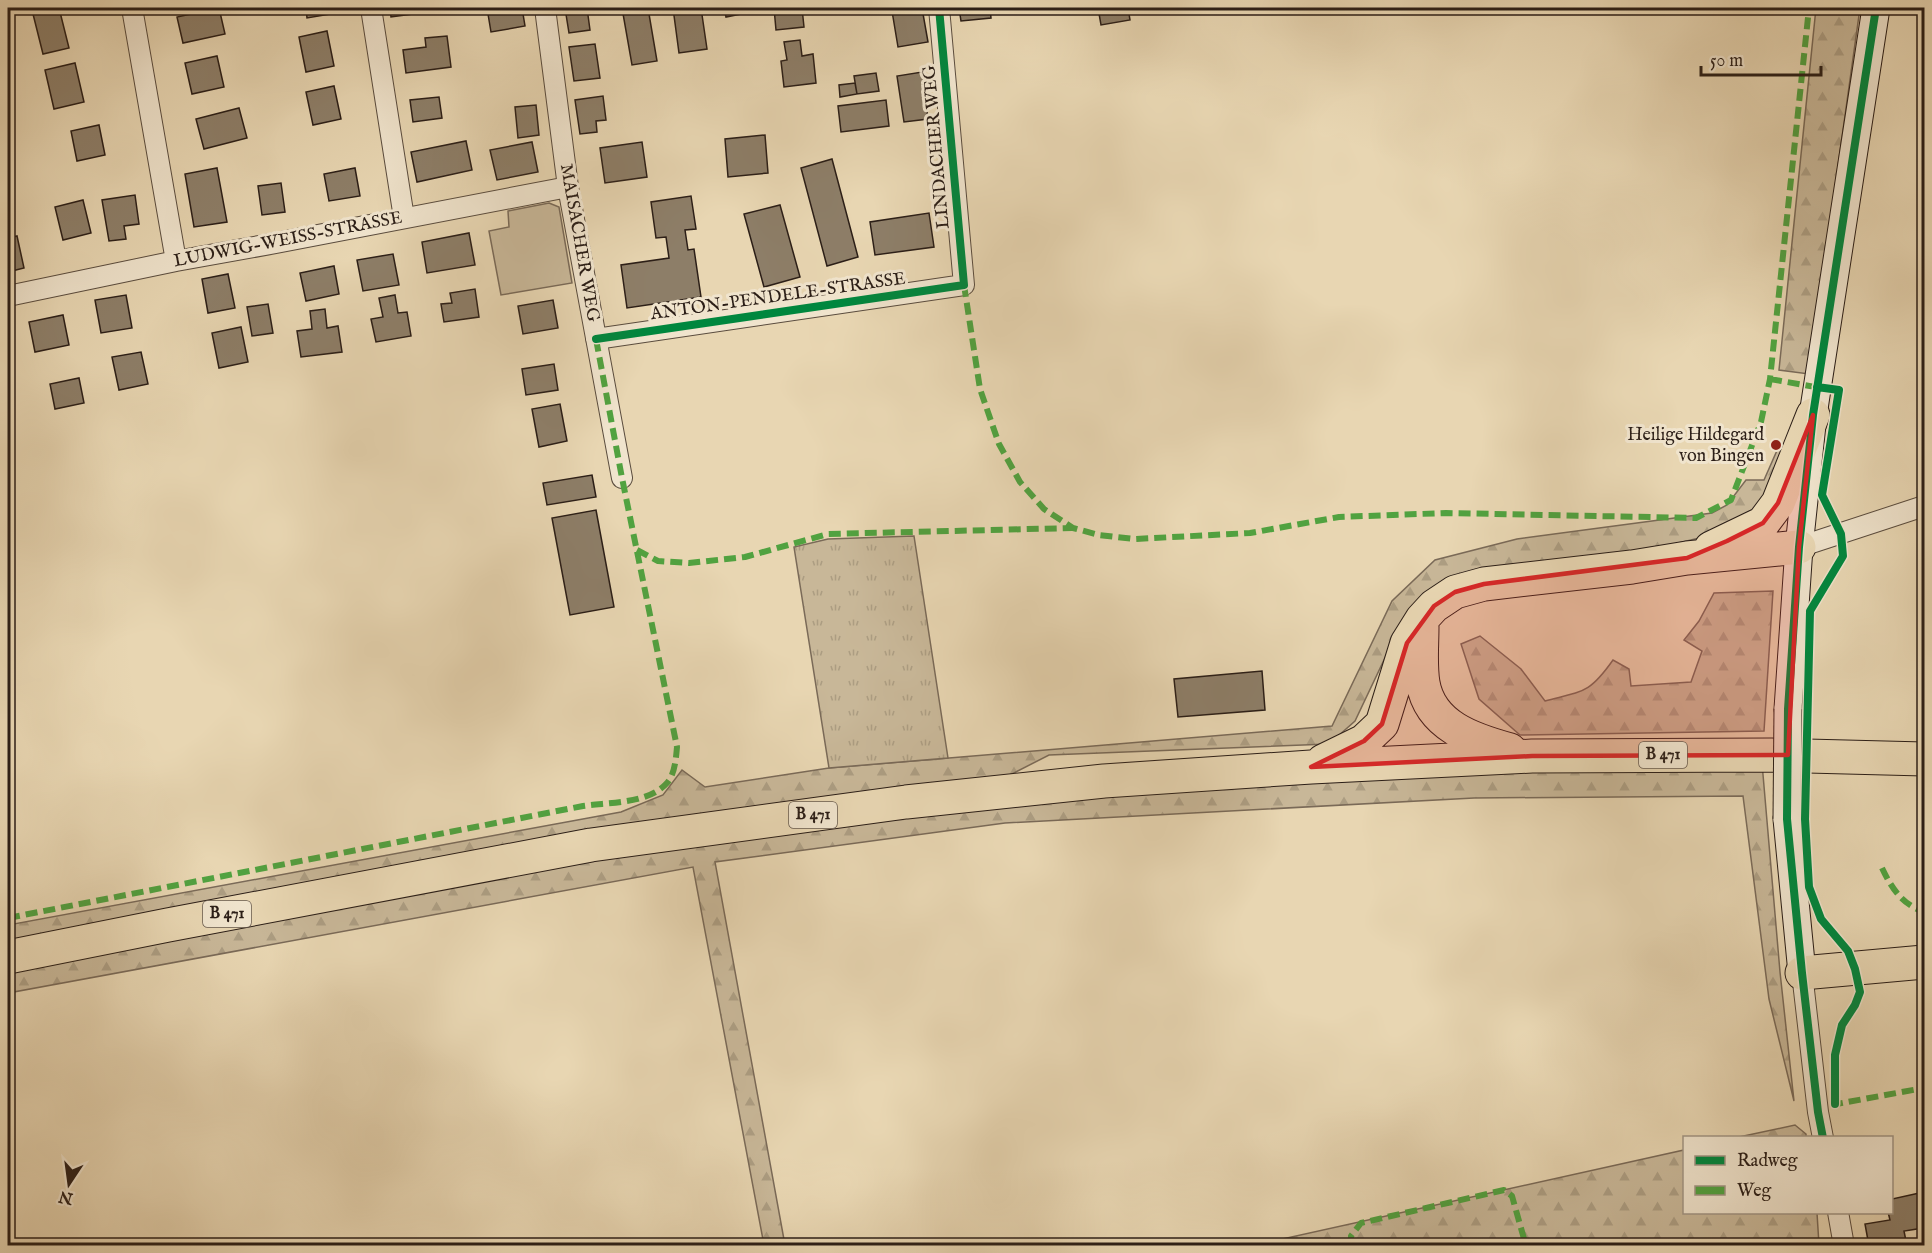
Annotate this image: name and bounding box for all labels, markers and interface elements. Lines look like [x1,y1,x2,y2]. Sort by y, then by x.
scale bar [1701,39,1821,77]
text: 50 m [1710,50,1743,73]
street label: LINDACHER WEG [918,63,956,230]
street label: MAISACHER WEG [554,162,604,325]
street label: LUDWIG-WEISS-STRASSE [172,207,404,273]
street label: ANTON-PENDELE-STRASSE [648,268,907,326]
place label: Heilige Hildegard von Bingen [1627,424,1764,468]
marker: Heilige Hildegard von Bingen [1769,438,1783,452]
road number: B 471 [1639,742,1687,768]
road number: B 471 [789,802,837,828]
road number: B 471 [203,901,251,927]
legend [1683,1136,1893,1214]
text: Radweg [1737,1150,1798,1173]
north arrow [39,1154,99,1214]
text: Weg [1737,1180,1772,1203]
text: N [57,1185,76,1208]

